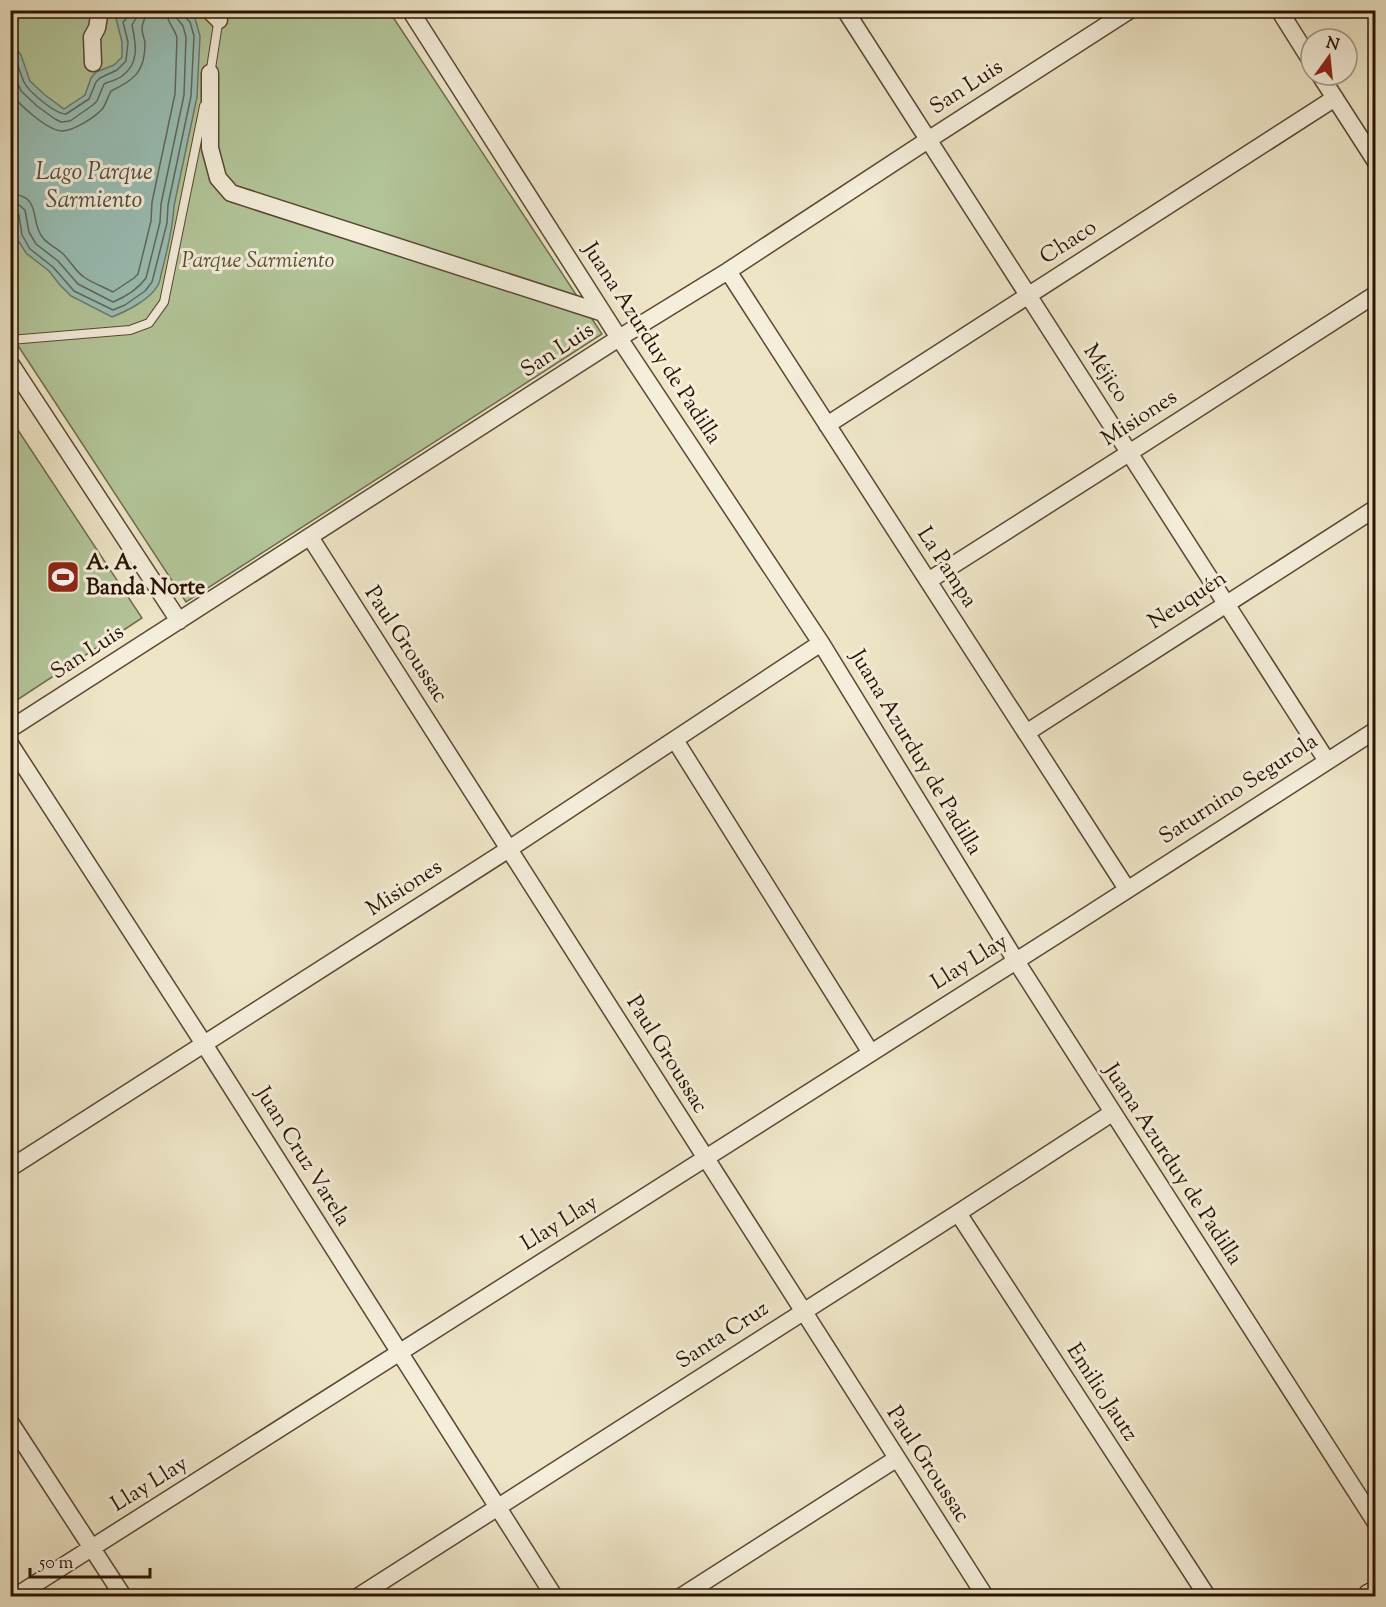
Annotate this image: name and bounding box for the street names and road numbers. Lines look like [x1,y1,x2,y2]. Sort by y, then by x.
street label: San Luis [924,52,1010,124]
street label: Chaco [1034,213,1104,273]
street label: Juana Azurduy de Padilla [573,236,728,451]
street label: San Luis [515,315,601,387]
street label: Méjico [1074,338,1136,410]
street label: Misiones [1096,382,1184,456]
street label: La Pampa [908,521,984,615]
street label: Neuquén [1142,564,1234,638]
street label: Paul Groussac [355,580,455,710]
street label: San Luis [45,617,131,689]
street label: Juana Azurduy de Padilla [840,643,989,862]
street label: Saturnino Segurola [1153,727,1325,853]
street label: Misiones [361,852,449,926]
street label: Llay Llay [925,927,1015,999]
street label: Paul Groussac [617,990,715,1120]
street label: Juana Azurduy de Padilla [1094,1057,1249,1272]
street label: Juan Cruz Varela [246,1080,358,1233]
street label: Llay Llay [515,1188,605,1260]
street label: Santa Cruz [670,1294,776,1378]
street label: Emilio Jautz [1057,1338,1145,1448]
street label: Paul Groussac [877,1400,977,1530]
street label: Llay Llay [105,1449,195,1521]

